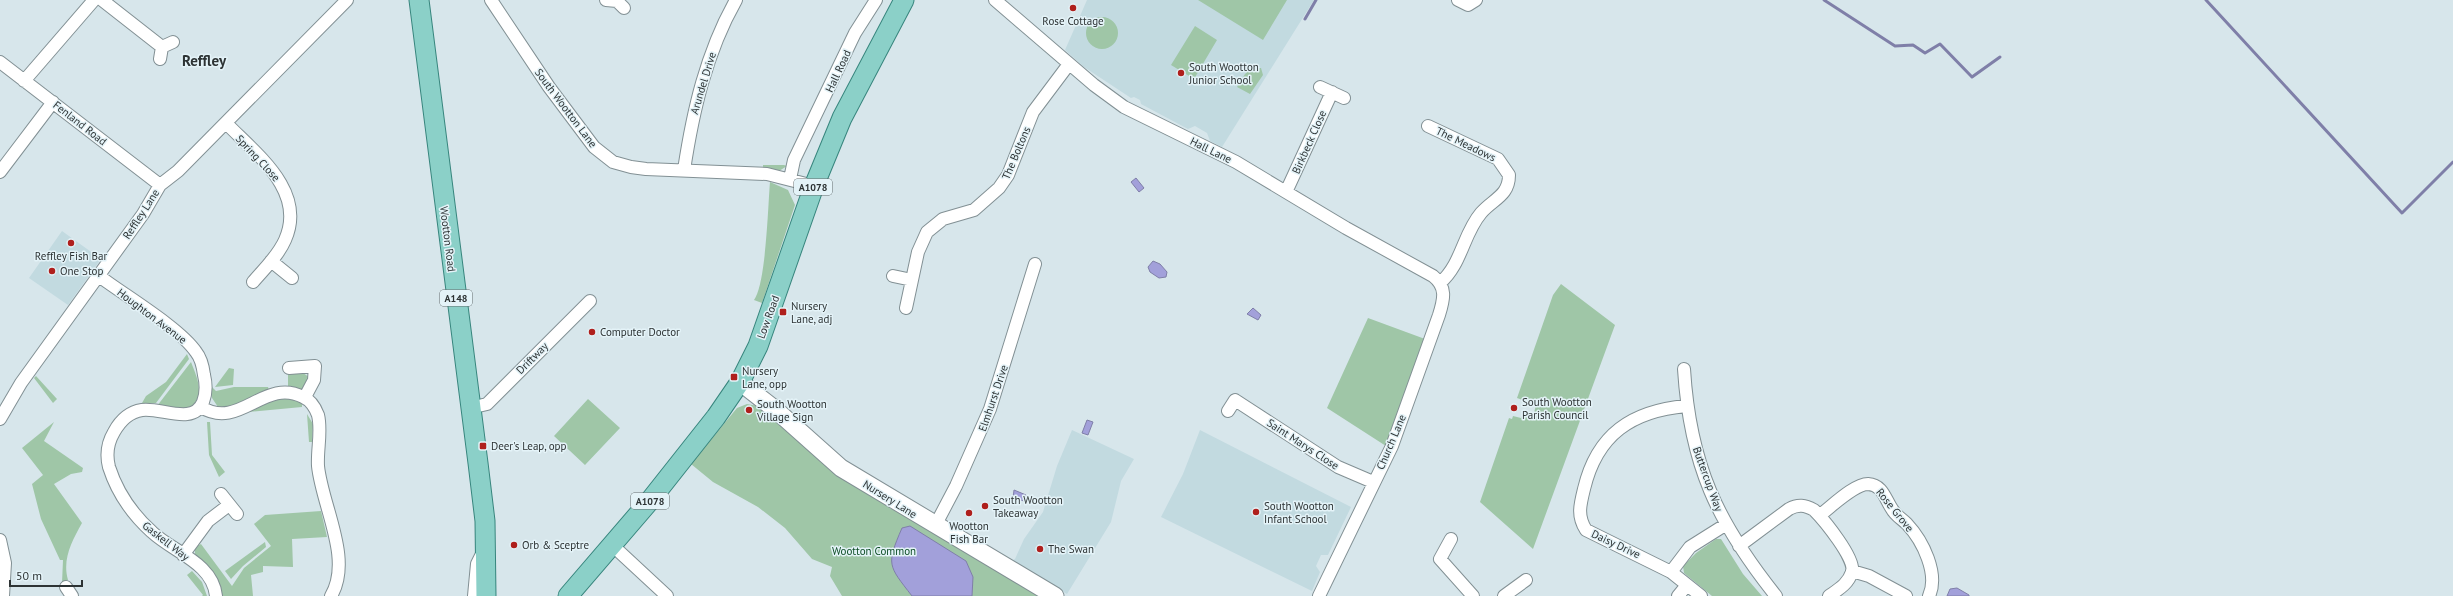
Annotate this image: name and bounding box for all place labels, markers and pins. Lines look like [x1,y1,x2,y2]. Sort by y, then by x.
marker: Rose Cottage [1068,3,1078,13]
place label: Rose Cottage [1042,14,1104,28]
place label: South Wootton Junior School [1188,60,1259,87]
marker: South Wootton Junior School [1176,68,1186,78]
marker: Reffley Fish Bar [66,238,76,248]
place label: Reffley Fish Bar [35,249,107,263]
place label: One Stop [60,264,103,278]
marker: One Stop [47,266,57,276]
place label: Nursery Lane, adj [791,299,832,326]
marker: Nursery Lane, adj [778,307,788,317]
place label: Computer Doctor [600,325,680,339]
marker: Computer Doctor [587,327,597,337]
place label: Nursery Lane, opp [742,364,787,391]
marker: Nursery Lane, opp [729,372,739,382]
place label: South Wootton Parish Council [1522,395,1592,422]
place label: South Wootton Village Sign [756,397,827,424]
marker: South Wootton Parish Council [1509,403,1519,413]
marker: South Wootton Village Sign [744,405,754,415]
place label: Deer's Leap, opp [491,439,567,453]
marker: Deer's Leap, opp [478,441,488,451]
place label: South Wootton Takeaway [993,493,1063,520]
place label: South Wootton Infant School [1264,499,1334,526]
marker: South Wootton Takeaway [980,501,990,511]
marker: South Wootton Infant School [1251,507,1261,517]
marker: Wootton Fish Bar [964,508,974,518]
place label: Wootton Fish Bar [949,519,989,546]
place label: Orb & Sceptre [522,538,590,552]
marker: Orb & Sceptre [509,540,519,550]
place label: The Swan [1048,542,1094,556]
marker: The Swan [1035,544,1045,554]

